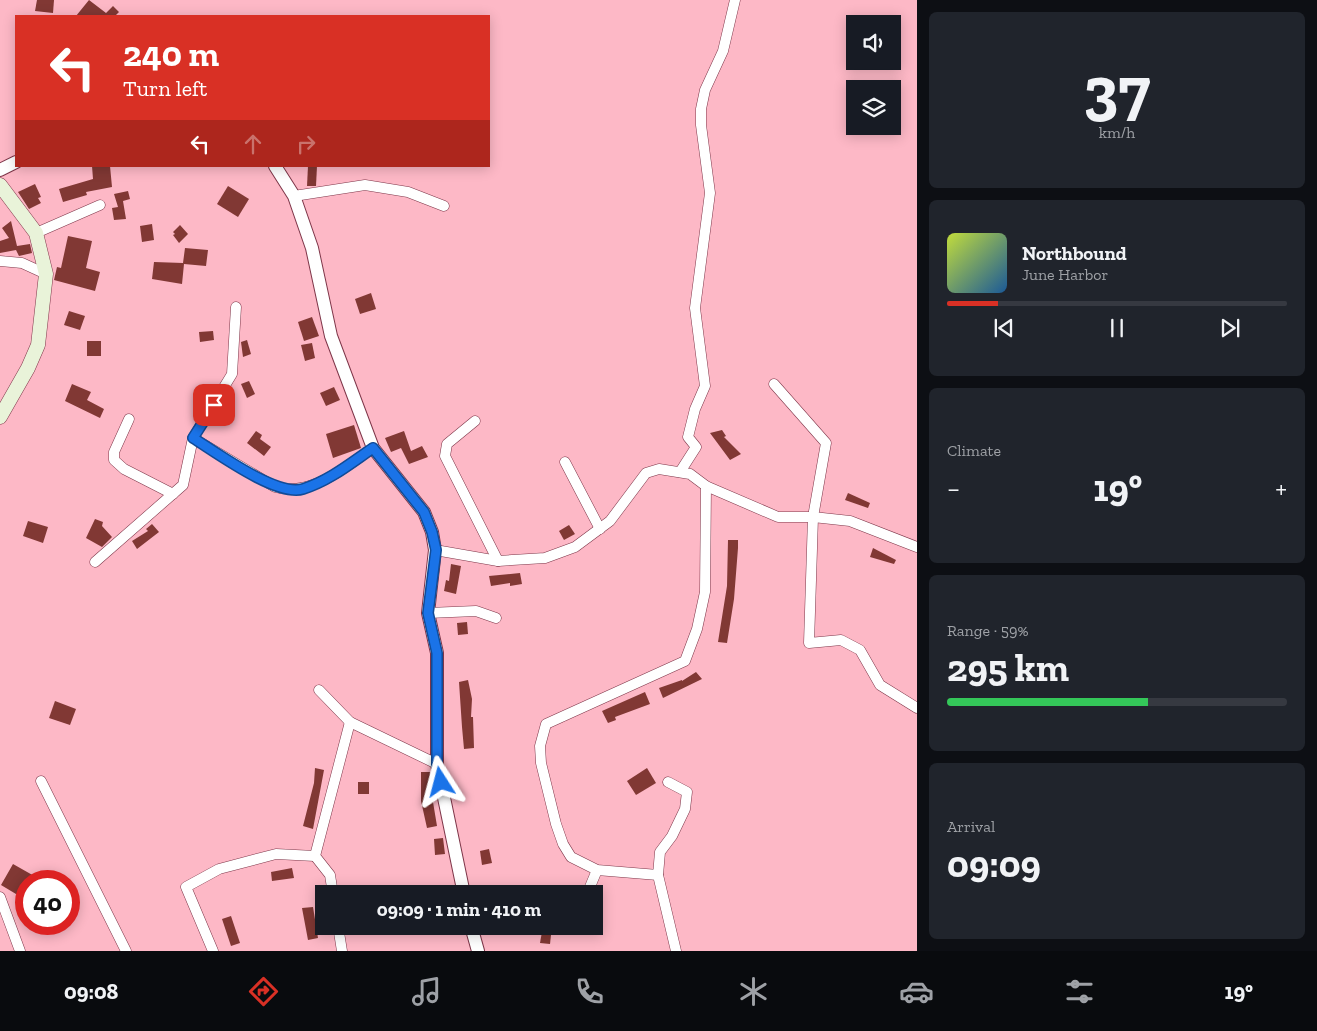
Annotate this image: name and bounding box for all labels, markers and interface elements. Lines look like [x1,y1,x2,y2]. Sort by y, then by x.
map controls [846,15,901,135]
button: sound [846,15,901,70]
text: 240 m [123,33,219,75]
icon: left [40,35,105,100]
text: 37 [1084,51,1150,129]
text: Turn left [123,75,207,102]
button: layers [846,80,901,135]
text: km/h [1099,123,1135,142]
icon: left [186,130,214,158]
icon: ahead [239,130,267,158]
icon: right [292,130,320,158]
text: Northbound [1022,242,1127,265]
text: June Harbor [1022,265,1108,284]
icon: previous [990,314,1018,342]
icon: pause [1103,314,1131,342]
icon: next [1216,314,1244,342]
pin [193,384,235,426]
icon: arrive [200,391,228,419]
text: Climate [947,441,1001,460]
text: 19° [1093,465,1142,511]
text: − [947,472,960,505]
text: + [1275,472,1287,505]
text: Range · 59% [947,621,1029,640]
text: 295 km [947,645,1069,691]
position arrow [414,755,466,807]
text: Arrival [947,817,995,836]
text: 09:09 [947,841,1041,887]
speed limit sign: 40 [15,870,80,935]
text: 09:09 · 1 min · 410 m [377,898,541,921]
icon: directions [246,974,281,1009]
icon: music [409,974,444,1009]
icon: phone [572,974,607,1009]
icon: climate [736,974,771,1009]
icon: car [899,974,934,1009]
icon: filters [1062,974,1097,1009]
text: 09:08 [64,978,118,1005]
text: 19° [1225,978,1253,1005]

